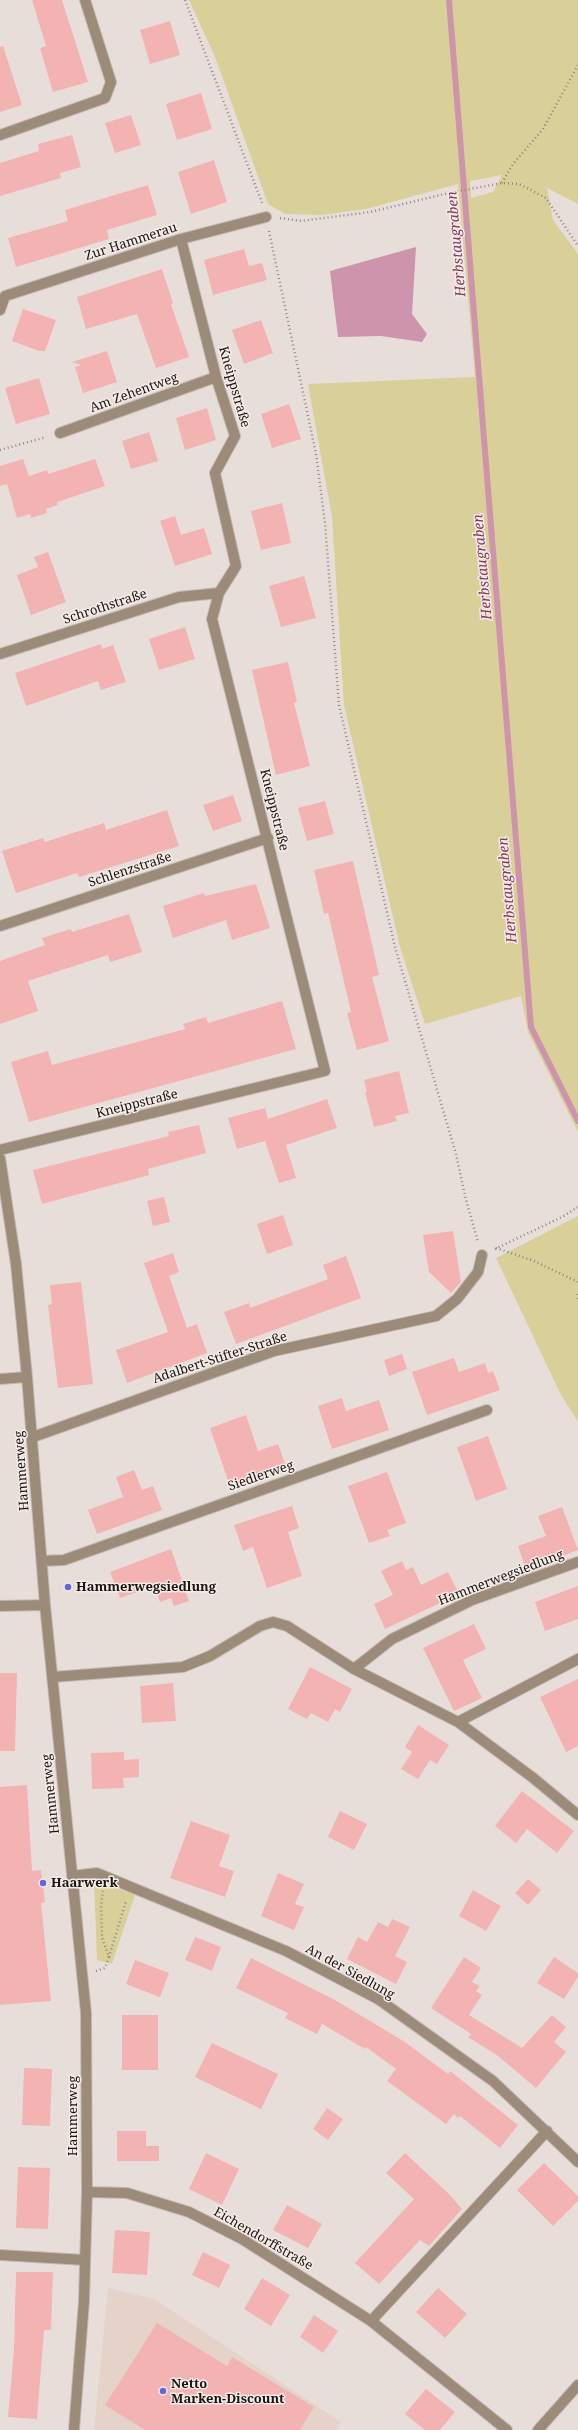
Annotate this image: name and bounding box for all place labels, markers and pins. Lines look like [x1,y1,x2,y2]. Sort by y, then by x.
place label: Hammerwegsiedlung [76,1579,216,1595]
marker: Hammerwegsiedlung [63,1582,73,1592]
place label: Haarwerk [51,1875,118,1891]
marker: Haarwerk [38,1878,48,1888]
place label: Netto Marken-Discount [171,2376,284,2407]
marker: Netto Marken-Discount [158,2386,168,2396]

